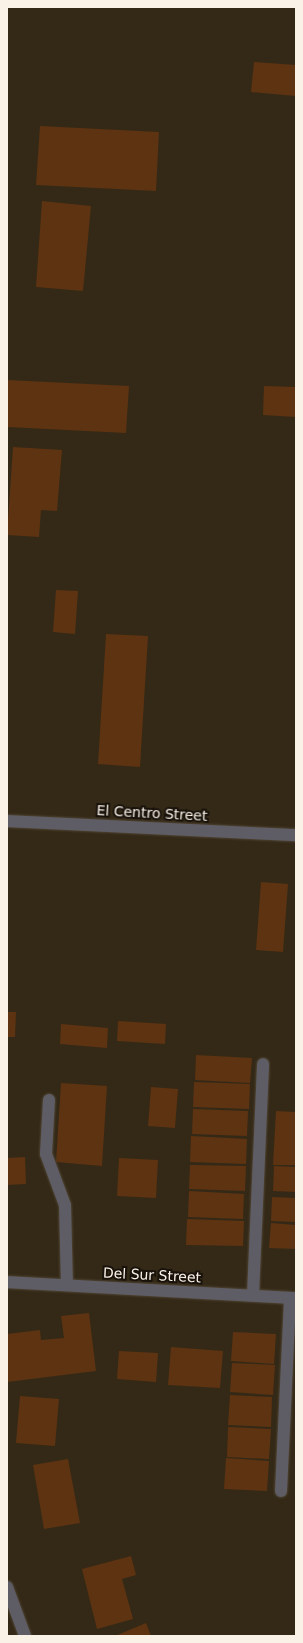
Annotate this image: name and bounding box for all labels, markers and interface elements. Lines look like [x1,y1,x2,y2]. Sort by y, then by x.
street label: El Centro Street [96,802,208,824]
street label: Del Sur Street [103,1264,201,1286]

